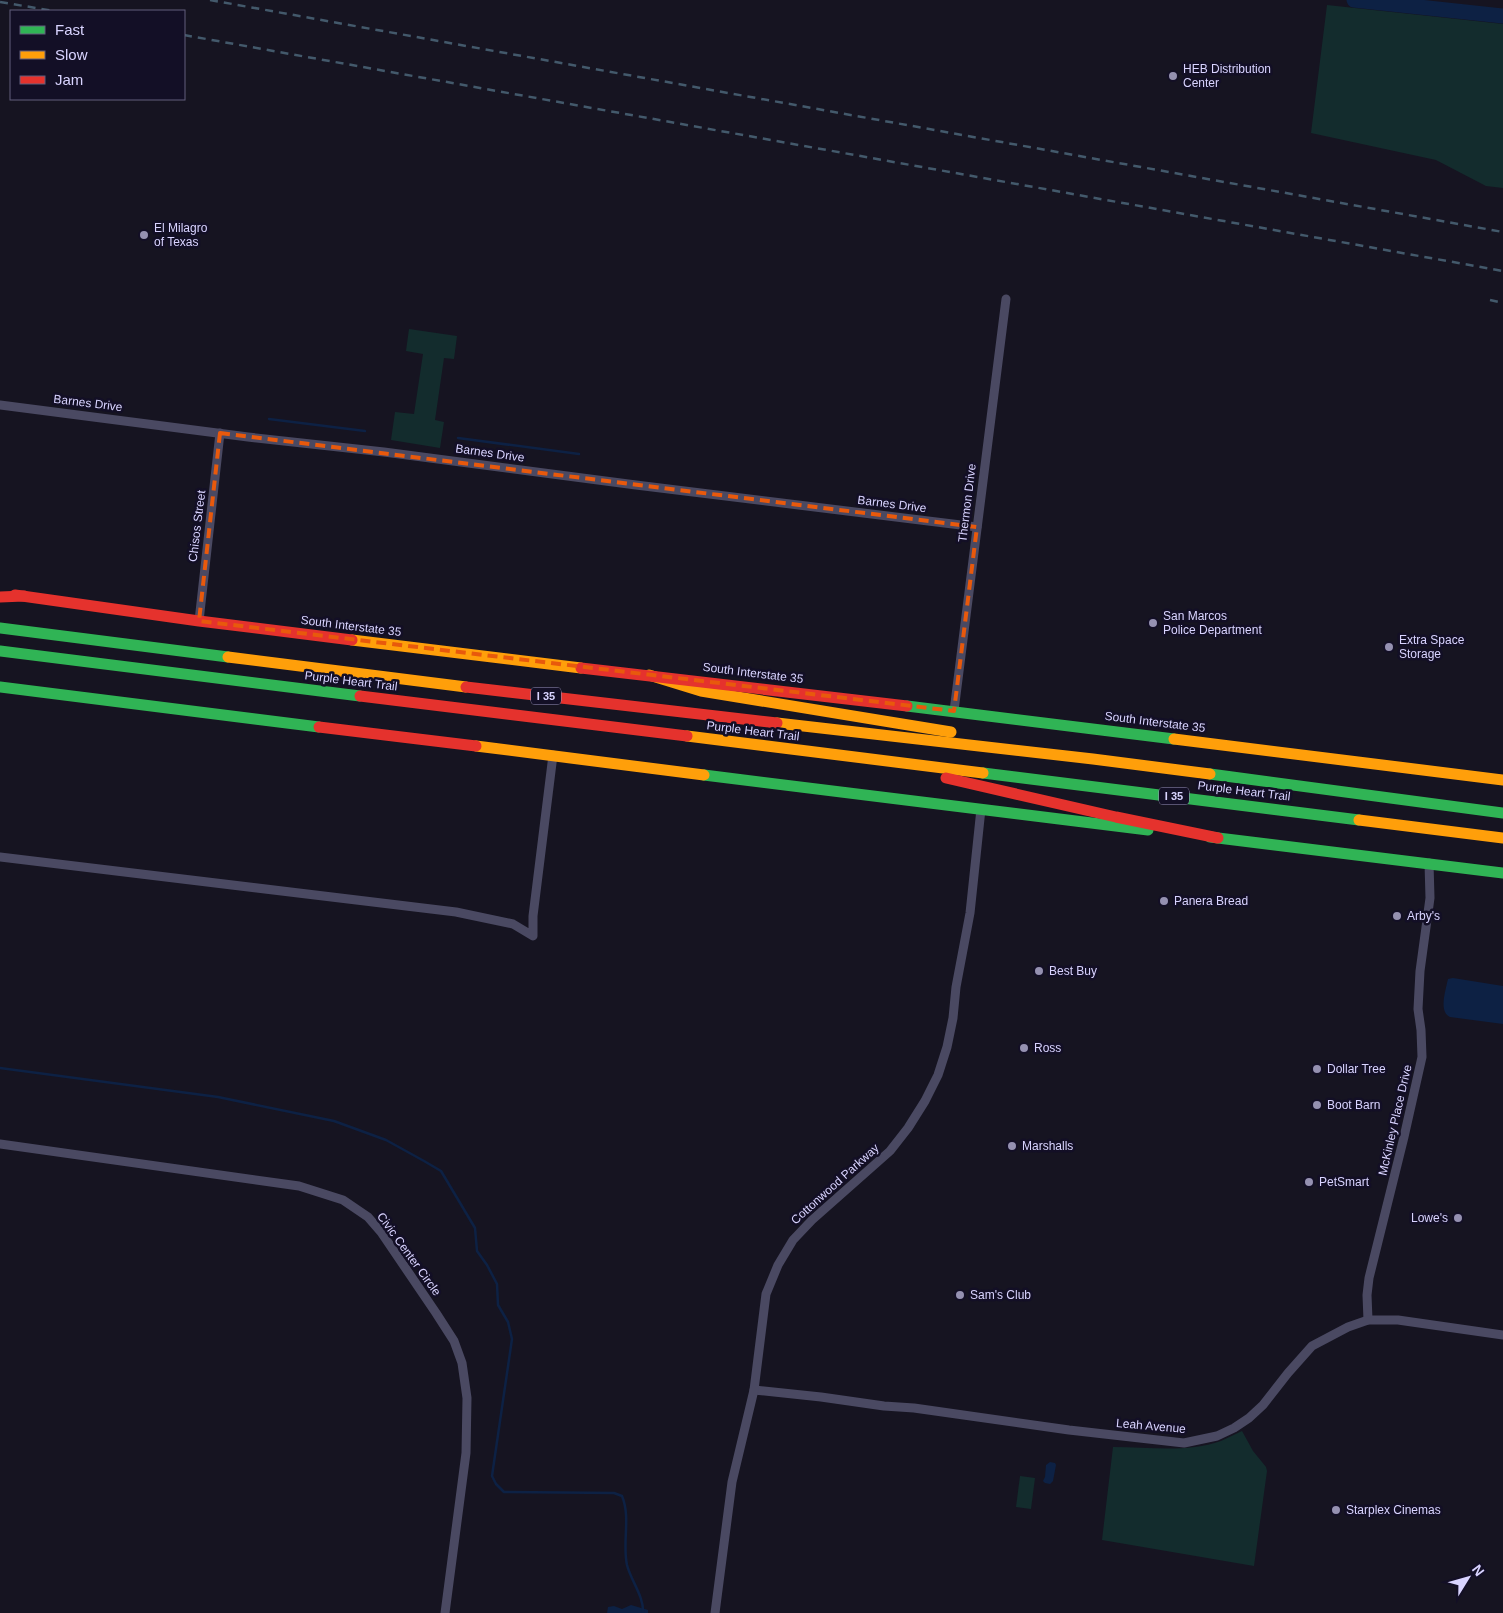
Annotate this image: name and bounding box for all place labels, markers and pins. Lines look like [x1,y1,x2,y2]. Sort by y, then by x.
place label: HEB Distribution Center [1183,62,1271,90]
marker: HEB Distribution Center [1167,70,1179,82]
place label: El Milagro of Texas [154,221,208,249]
marker: El Milagro of Texas [138,229,150,241]
place label: San Marcos Police Department [1163,609,1262,637]
marker: San Marcos Police Department [1147,617,1159,629]
place label: Extra Space Storage [1399,633,1465,661]
marker: Extra Space Storage [1383,641,1395,653]
place label: Panera Bread [1174,894,1248,908]
marker: Panera Bread [1158,895,1170,907]
place label: Arby's [1407,909,1440,923]
marker: Arby's [1391,910,1403,922]
place label: Best Buy [1049,964,1097,978]
marker: Best Buy [1033,965,1045,977]
place label: Ross [1034,1041,1061,1055]
marker: Ross [1018,1042,1030,1054]
place label: Dollar Tree [1327,1062,1386,1076]
marker: Dollar Tree [1311,1063,1323,1075]
place label: Boot Barn [1327,1098,1380,1112]
marker: Boot Barn [1311,1099,1323,1111]
place label: Marshalls [1022,1139,1073,1153]
marker: Marshalls [1006,1140,1018,1152]
place label: PetSmart [1319,1175,1370,1189]
marker: PetSmart [1303,1176,1315,1188]
place label: Lowe's [1411,1211,1448,1225]
marker: Lowe's [1452,1212,1464,1224]
place label: Sam's Club [970,1288,1031,1302]
marker: Sam's Club [954,1289,966,1301]
place label: Starplex Cinemas [1346,1503,1441,1517]
marker: Starplex Cinemas [1330,1504,1342,1516]

